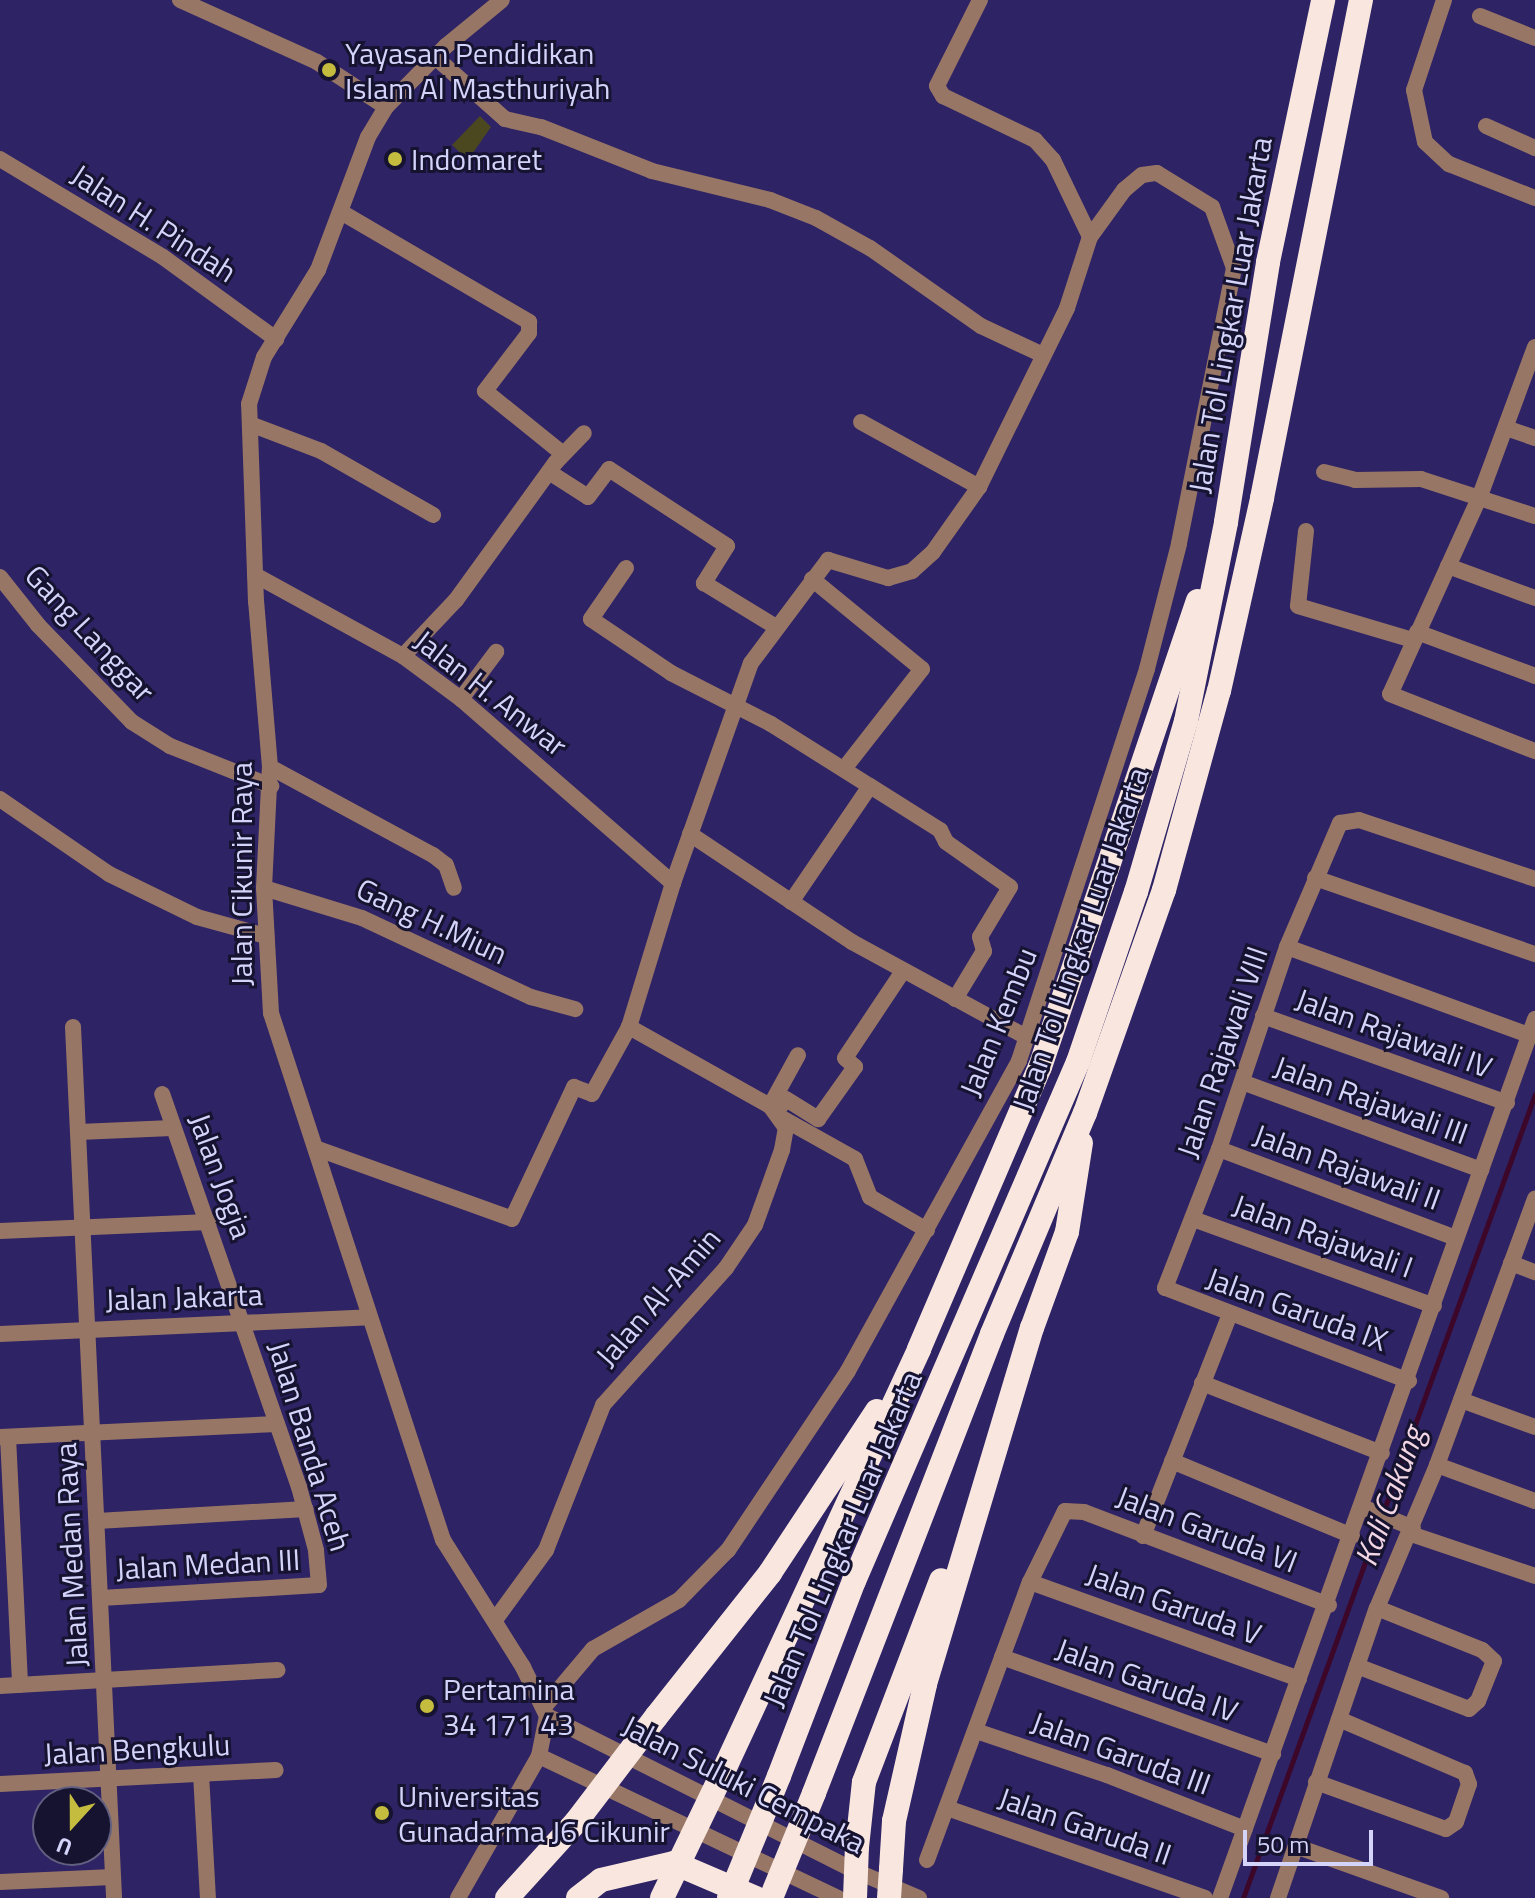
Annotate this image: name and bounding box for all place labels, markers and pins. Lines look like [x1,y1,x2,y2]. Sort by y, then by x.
place label: Yayasan Pendidikan Islam Al Masthuriyah [345,35,610,106]
marker: Yayasan Pendidikan Islam Al Masthuriyah [320,61,338,79]
place label: Indomaret [411,141,542,177]
marker: Indomaret [386,150,404,168]
place label: Pertamina 34 171 43 [443,1671,575,1742]
marker: Pertamina 34 171 43 [418,1697,436,1715]
place label: Universitas Gunadarma J6 Cikunir [398,1778,670,1848]
marker: Universitas Gunadarma J6 Cikunir [373,1804,391,1822]

